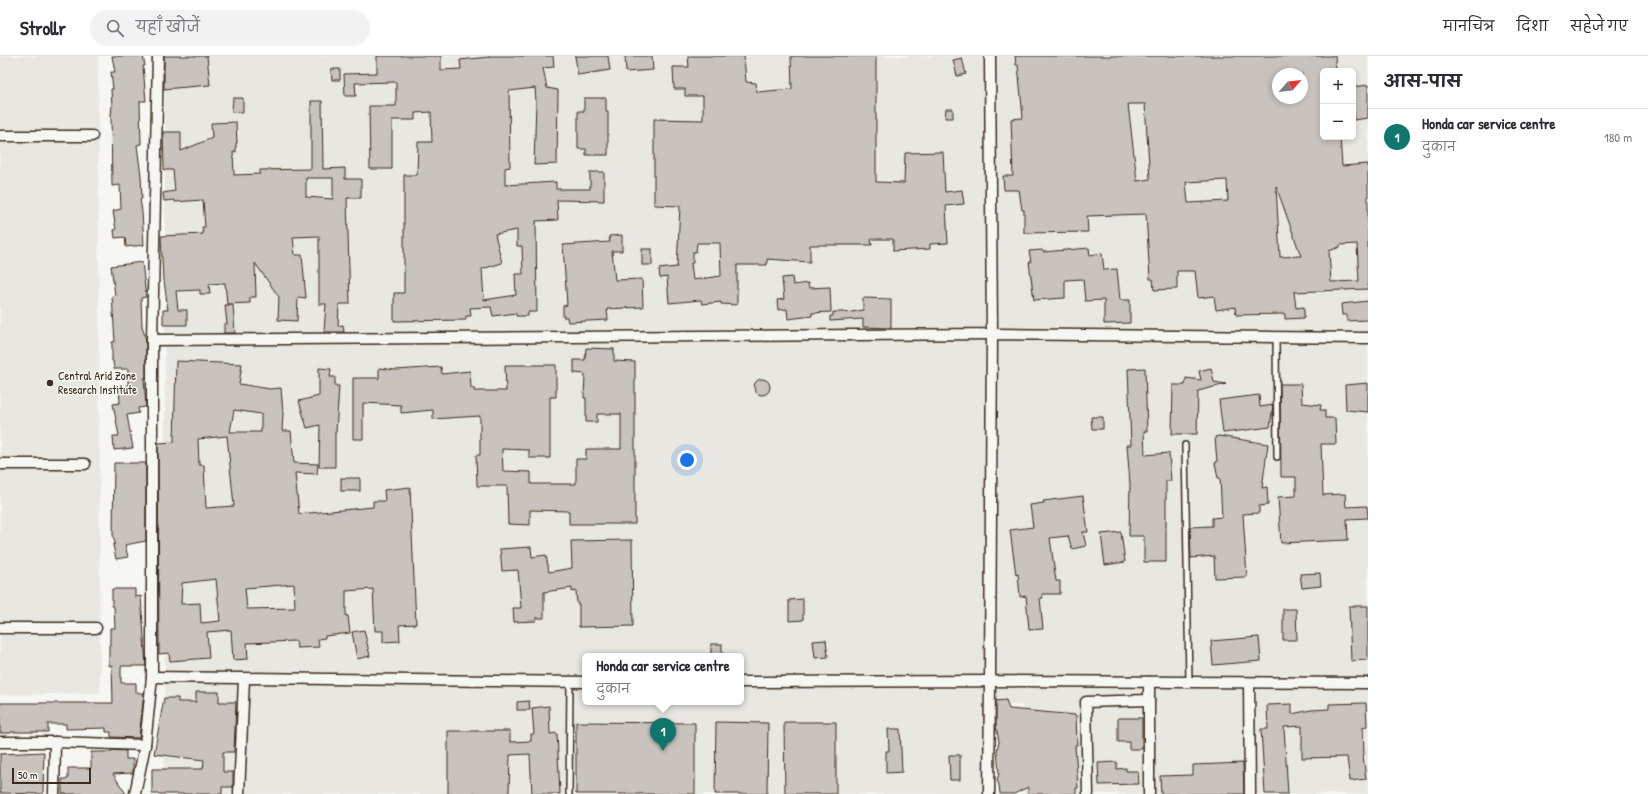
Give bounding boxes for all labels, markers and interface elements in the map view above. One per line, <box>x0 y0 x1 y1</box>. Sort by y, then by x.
search box <box>90 10 370 46</box>
text: Strollr <box>20 15 66 41</box>
text: यहाँ खोजें <box>136 16 200 37</box>
text: मानचित्र <box>1443 16 1494 35</box>
text: दिशा <box>1516 16 1548 35</box>
text: सहेजे गए <box>1570 16 1628 35</box>
icon: search <box>104 17 126 39</box>
north arrow <box>1272 68 1308 104</box>
map controls <box>1320 68 1356 140</box>
button: + <box>1320 68 1356 104</box>
text: आस-पास <box>1384 69 1462 92</box>
button: − <box>1320 104 1356 140</box>
text: Honda car service centre <box>1422 113 1556 134</box>
text: 1 <box>1395 128 1399 146</box>
text: 180 m <box>1604 128 1632 146</box>
text: दुकान <box>1422 137 1456 155</box>
place label: Central Arid Zone Research Institute <box>58 367 137 398</box>
marker: Central Arid Zone Research Institute <box>45 378 55 388</box>
your location <box>677 450 697 470</box>
popup <box>582 653 744 705</box>
text: Honda car service centre <box>596 655 730 676</box>
text: दुकान <box>596 679 630 697</box>
pin: 1 <box>650 718 676 751</box>
scale bar <box>12 766 91 785</box>
text: 50 m <box>18 768 38 782</box>

